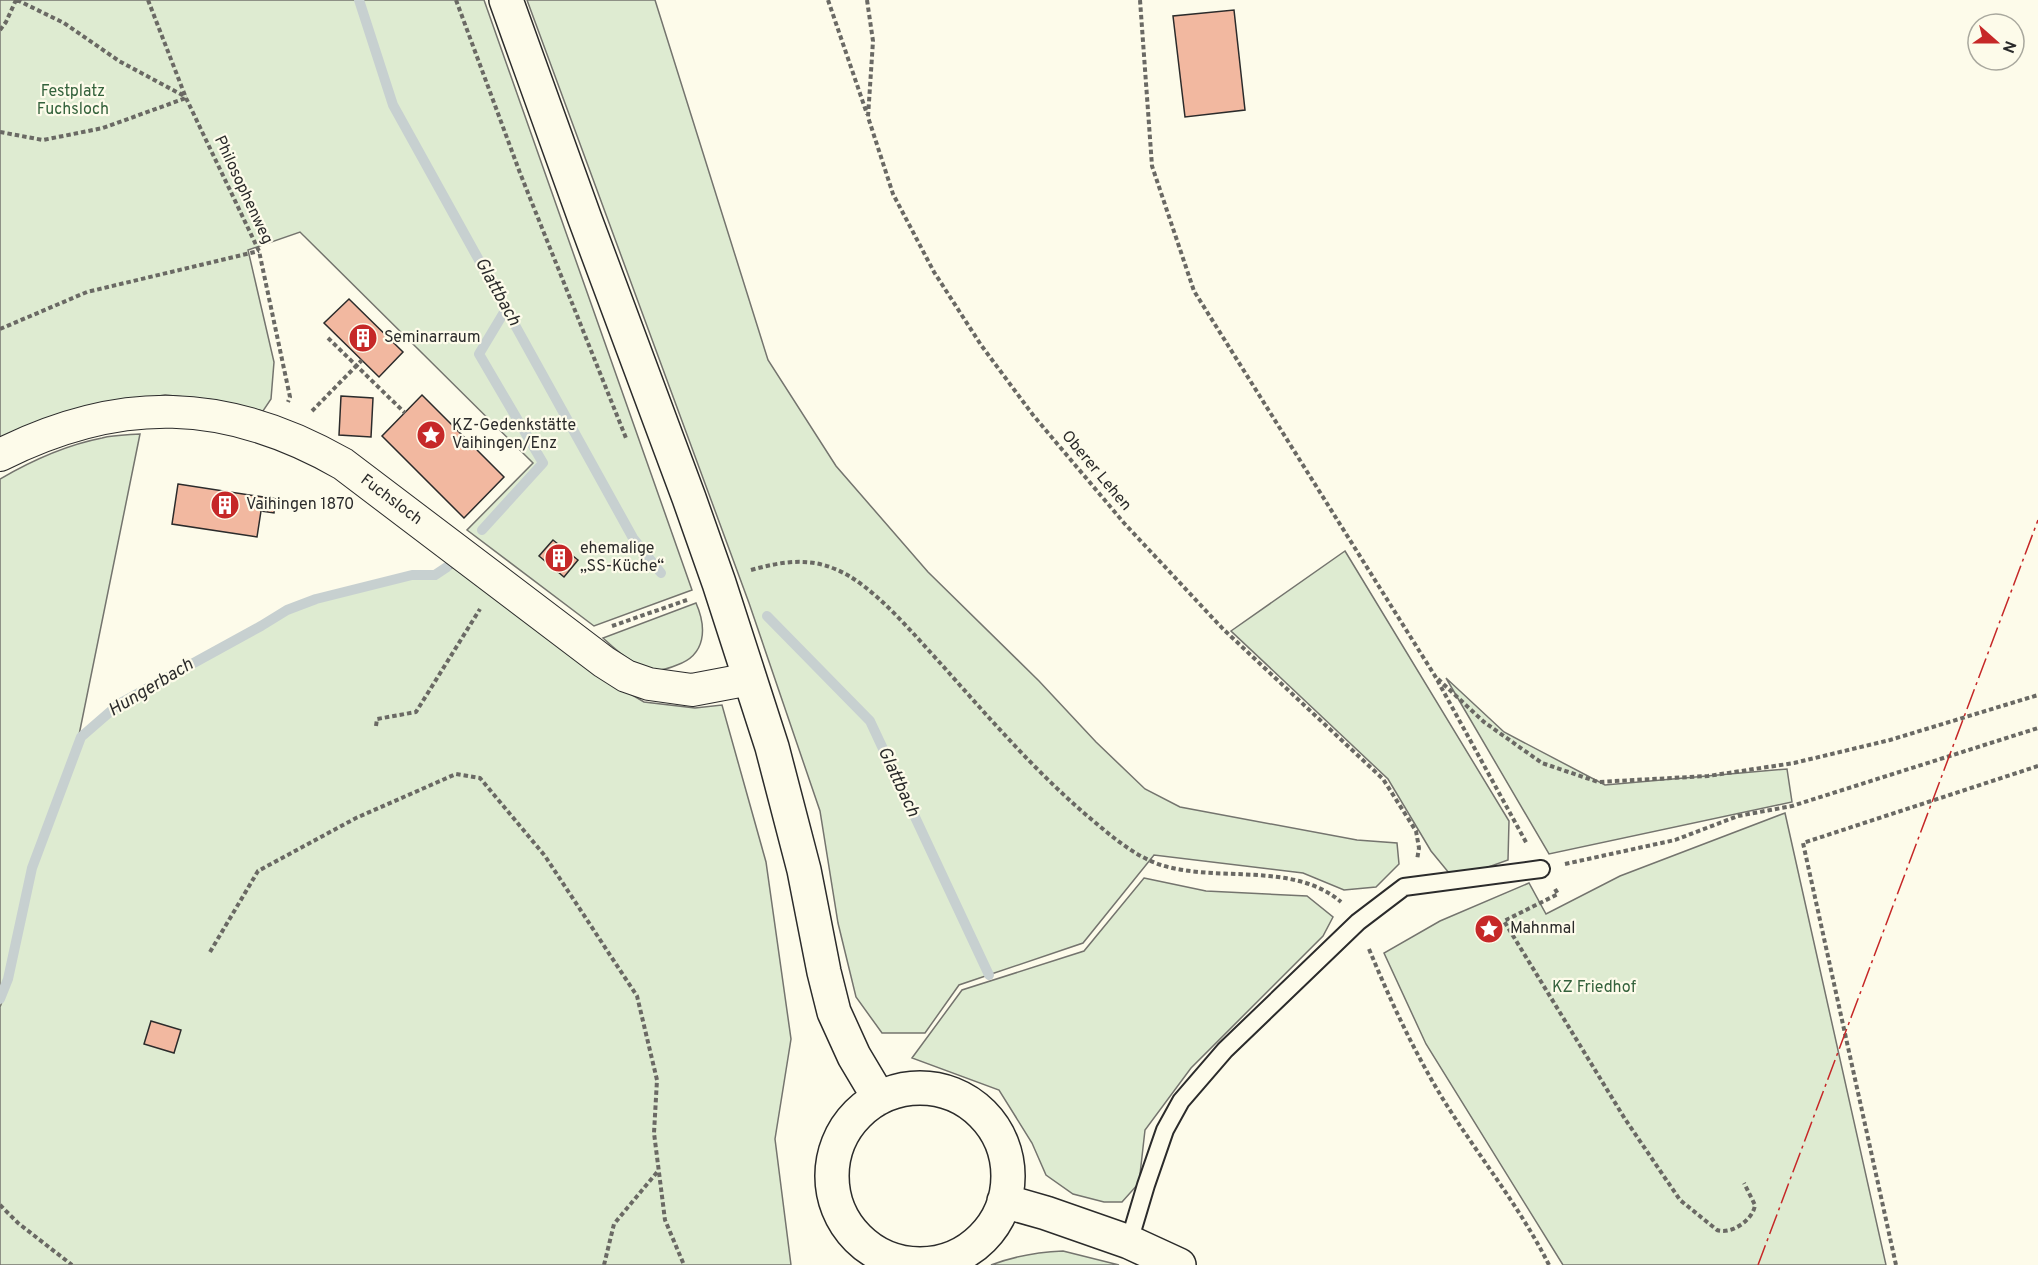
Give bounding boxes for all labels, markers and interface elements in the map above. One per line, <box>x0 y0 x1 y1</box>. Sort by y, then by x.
north arrow <box>1966 12 2026 72</box>
text: N <box>1997 38 2020 56</box>
park label: Festplatz Fuchsloch <box>37 82 109 120</box>
street label: Philosophenweg <box>209 133 277 247</box>
water label: Glattbach <box>469 254 525 331</box>
building icon: Seminarraum <box>347 322 379 354</box>
place label: Seminarraum <box>384 328 481 348</box>
place label: KZ-Gedenkstätte Vaihingen/Enz <box>452 416 576 454</box>
place icon: KZ-Gedenkstätte Vaihingen/Enz <box>415 419 447 451</box>
street label: Oberer Lehen <box>1057 427 1135 515</box>
street label: Fuchsloch <box>356 470 426 530</box>
building icon: Vaihingen 1870 <box>209 489 241 521</box>
place label: Vaihingen 1870 <box>246 495 354 515</box>
place label: ehemalige „SS-Küche“ <box>580 539 664 577</box>
building icon: ehemalige „SS-Küche“ <box>543 542 575 574</box>
water label: Hungerbach <box>104 653 198 722</box>
water label: Glattbach <box>872 743 924 821</box>
place icon: Mahnmal <box>1473 913 1505 945</box>
place label: Mahnmal <box>1510 919 1575 939</box>
park label: KZ Friedhof <box>1552 978 1637 998</box>

